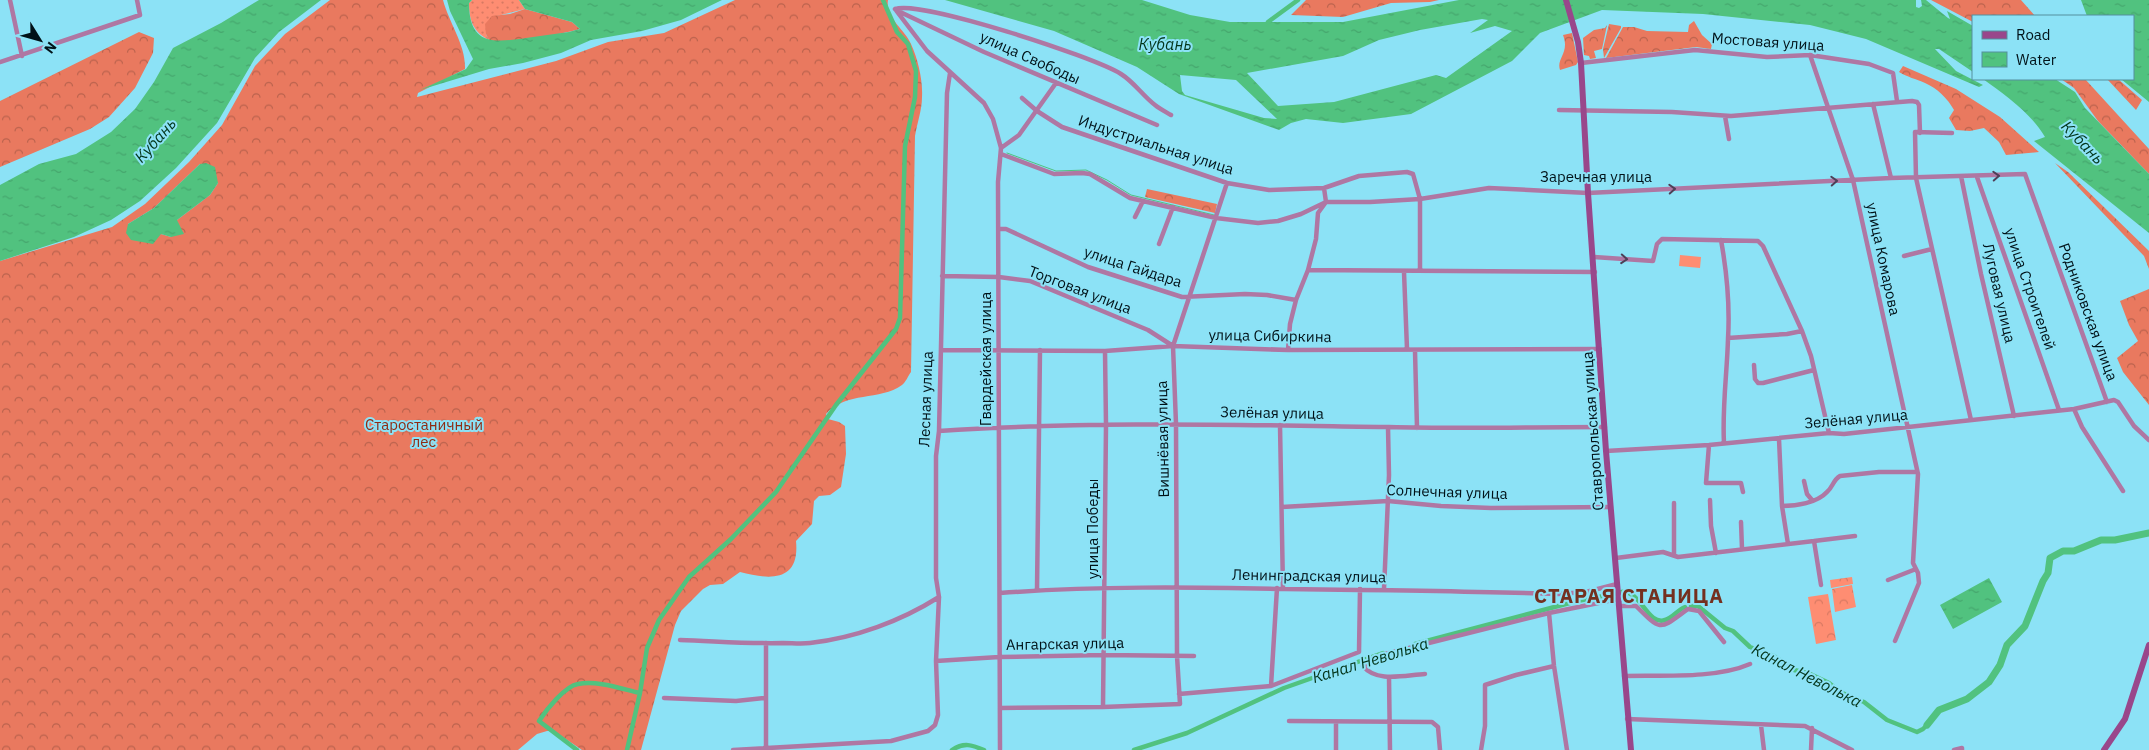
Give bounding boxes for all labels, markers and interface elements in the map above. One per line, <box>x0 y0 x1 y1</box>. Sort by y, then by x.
north arrow <box>15 15 65 65</box>
legend <box>1972 15 2134 80</box>
text: Road <box>2016 25 2051 44</box>
street label: улица Свободы <box>977 27 1083 88</box>
street label: Мостовая улица <box>1711 28 1825 55</box>
water label: Кубань <box>1139 34 1191 54</box>
text: N <box>40 38 61 57</box>
text: Water <box>2016 50 2057 69</box>
street label: Индустриальная улица <box>1076 110 1236 179</box>
water label: Кубань <box>130 114 180 166</box>
water label: Кубань <box>2057 116 2109 168</box>
street label: Заречная улица <box>1540 167 1652 186</box>
one-way arrow <box>1993 170 2001 181</box>
one-way arrow <box>1830 176 1838 186</box>
one-way arrow <box>1668 183 1676 194</box>
street label: улица Комарова <box>1862 201 1905 317</box>
street label: улица Строителей <box>2001 225 2060 352</box>
street label: Родниковская улица <box>2055 240 2122 383</box>
street label: Луговая улица <box>1979 241 2020 345</box>
street label: улица Гайдара <box>1082 242 1184 291</box>
one-way arrow <box>1620 253 1628 264</box>
street label: Торговая улица <box>1026 261 1134 318</box>
street label: Гвардейская улица <box>976 292 995 426</box>
street label: улица Сибиркина <box>1208 325 1332 346</box>
street label: Лесная улица <box>914 351 937 447</box>
street label: Ставропольская улица <box>1577 351 1608 511</box>
street label: Вишнёвая улица <box>1152 380 1173 498</box>
street label: Зелёная улица <box>1220 402 1324 423</box>
street label: Зелёная улица <box>1803 405 1908 432</box>
park label: Старостаничный лес <box>365 415 483 451</box>
street label: улица Победы <box>1083 479 1102 579</box>
street label: Солнечная улица <box>1386 480 1508 503</box>
street label: Ленинградская улица <box>1232 565 1386 586</box>
district label: СТАРАЯ СТАНИЦА <box>1534 582 1724 609</box>
street label: Ангарская улица <box>1006 633 1124 654</box>
water label: Канал Неволька <box>1309 633 1431 687</box>
water label: Канал Неволька <box>1749 639 1865 711</box>

